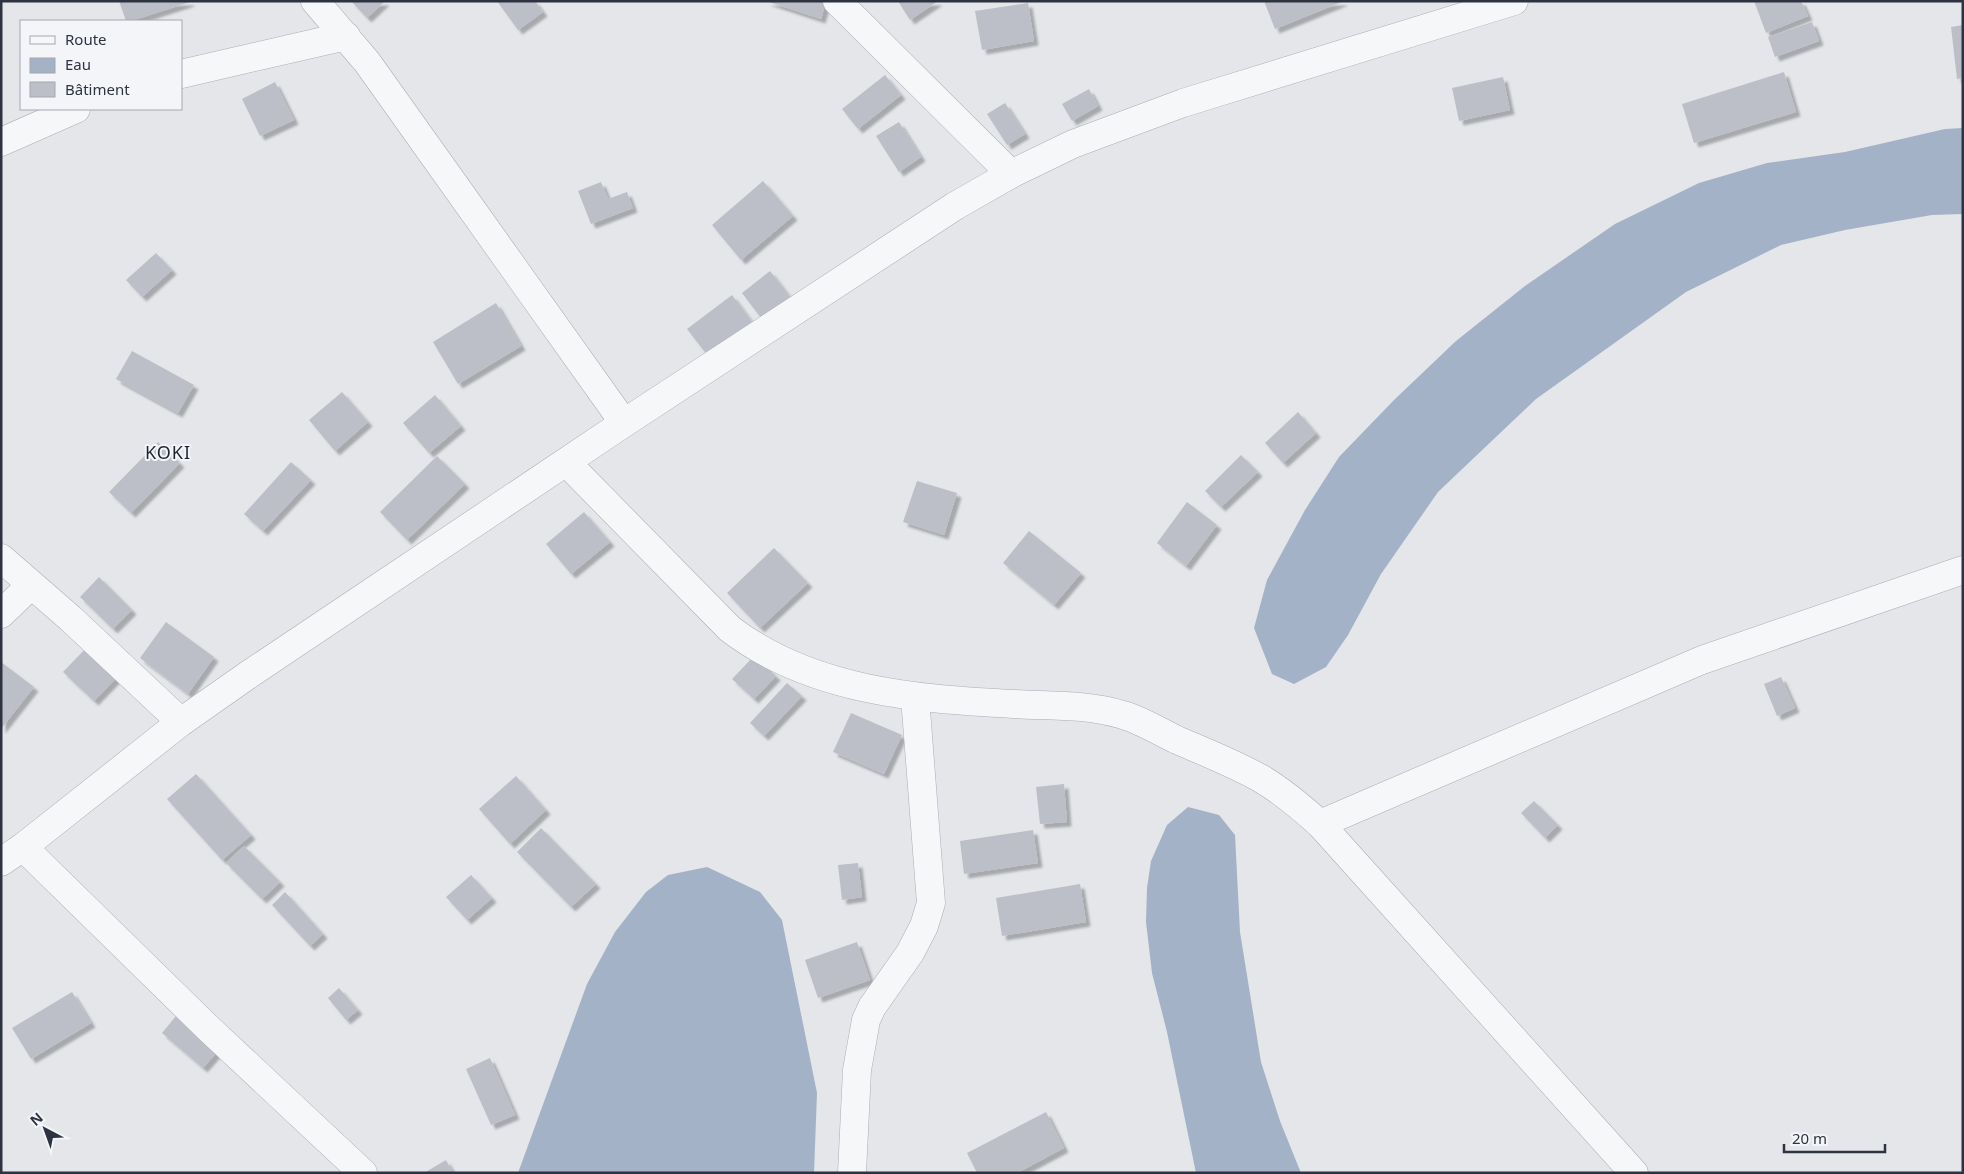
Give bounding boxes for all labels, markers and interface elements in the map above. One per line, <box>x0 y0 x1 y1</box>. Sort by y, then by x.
legend <box>20 20 182 110</box>
text: Route <box>65 29 107 49</box>
text: Eau <box>65 54 91 74</box>
text: Bâtiment <box>65 79 130 99</box>
district label: KOKI <box>145 440 191 464</box>
north arrow <box>20 1104 70 1154</box>
text: N <box>26 1108 47 1130</box>
scale bar <box>1784 1122 1885 1154</box>
text: 20 m <box>1792 1128 1827 1148</box>

